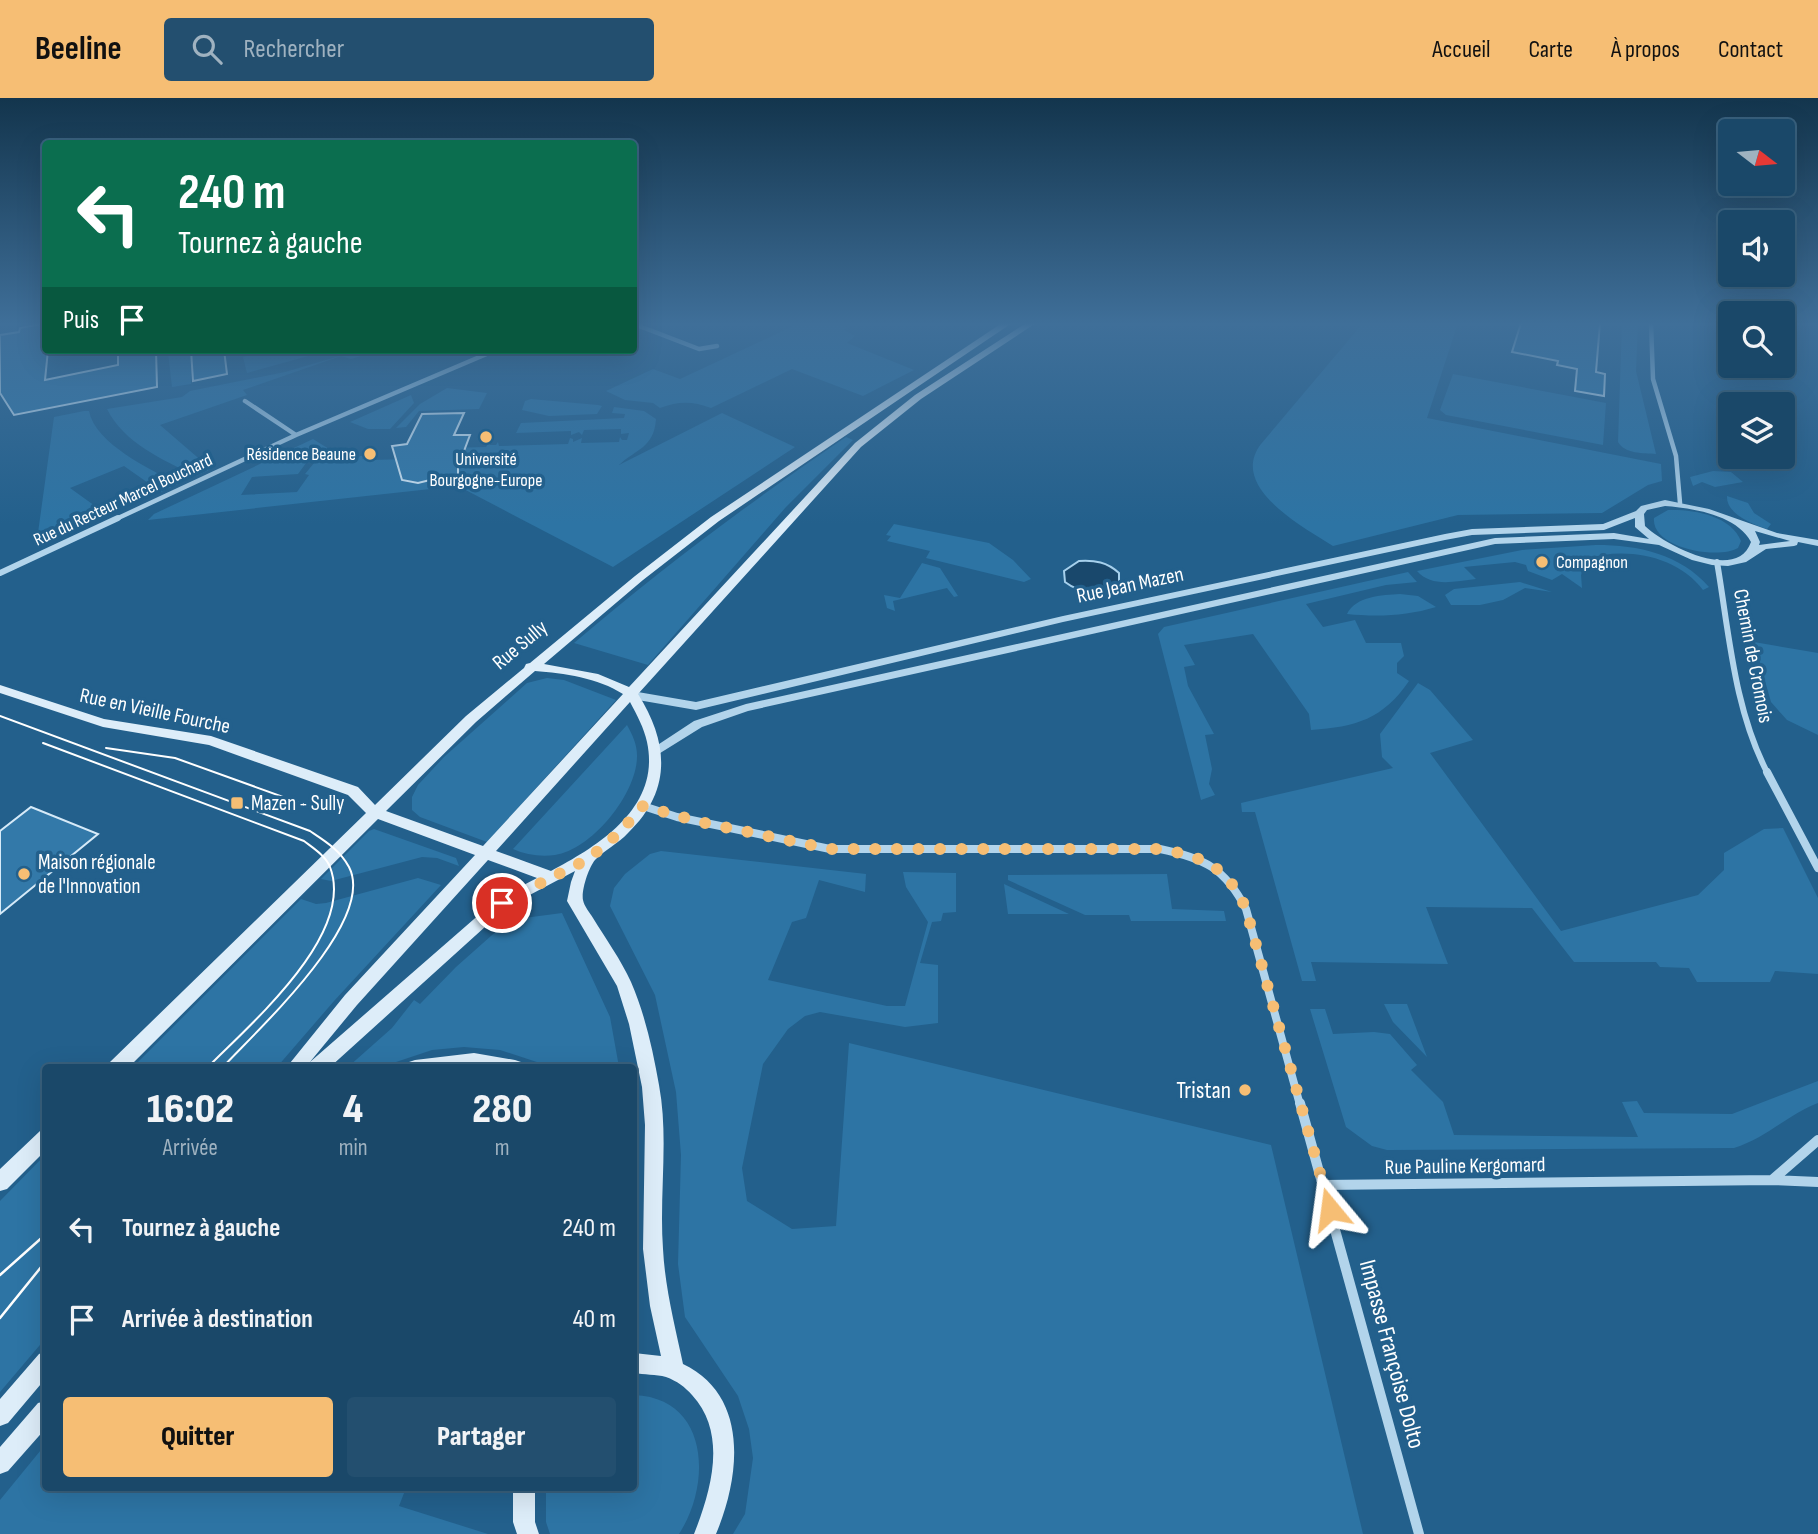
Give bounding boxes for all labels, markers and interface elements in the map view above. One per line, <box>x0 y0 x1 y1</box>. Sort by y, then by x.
search box <box>164 18 654 81</box>
text: Beeline <box>35 29 122 69</box>
icon: search <box>188 30 226 68</box>
text: Rechercher <box>244 34 344 65</box>
text: Accueil <box>1432 35 1491 64</box>
text: Carte <box>1529 35 1573 64</box>
text: À propos <box>1611 35 1680 64</box>
text: Contact <box>1718 35 1783 64</box>
north arrow <box>1718 119 1796 196</box>
map controls <box>1718 119 1795 469</box>
text: 240 m <box>178 164 286 223</box>
icon: left <box>63 168 154 259</box>
button: sound <box>1718 210 1795 287</box>
text: Tournez à gauche <box>178 224 363 263</box>
icon: arrive <box>113 301 151 339</box>
button: search <box>1718 301 1795 378</box>
text: Puis <box>63 305 99 336</box>
button: layers <box>1718 392 1795 469</box>
marker: Université Bourgogne-Europe <box>478 429 494 445</box>
place label: Résidence Beaune <box>247 444 356 465</box>
marker: Résidence Beaune <box>362 446 378 462</box>
street label: Rue du Recteur Marcel Bouchard <box>30 449 216 551</box>
place label: Université Bourgogne-Europe <box>430 449 542 491</box>
place label: Compagnon <box>1556 552 1628 573</box>
marker: Compagnon <box>1534 554 1550 570</box>
street label: Rue Jean Mazen <box>1074 561 1186 609</box>
street label: Chemin de Cromois <box>1728 587 1778 725</box>
street label: Rue Sully <box>487 615 553 675</box>
street label: Rue en Vieille Fourche <box>78 683 232 739</box>
place label: Mazen - Sully <box>251 791 344 816</box>
marker: Mazen - Sully <box>229 795 245 811</box>
place label: Maison régionale de l'Innovation <box>38 850 156 899</box>
marker: Maison régionale de l'Innovation <box>16 866 32 882</box>
pin <box>472 873 532 933</box>
icon: arrive <box>483 884 521 922</box>
place label: Tristan <box>1176 1076 1231 1105</box>
marker: Tristan <box>1237 1082 1253 1098</box>
text: 16:02 <box>147 1084 234 1135</box>
text: 4 <box>343 1084 363 1135</box>
text: 280 <box>472 1084 532 1135</box>
text: Arrivée <box>163 1134 218 1162</box>
text: min <box>339 1134 368 1162</box>
text: m <box>495 1134 510 1162</box>
street label: Rue Pauline Kergomard <box>1384 1152 1546 1180</box>
position arrow <box>1293 1172 1367 1246</box>
icon: left <box>63 1210 101 1248</box>
text: Tournez à gauche <box>122 1213 280 1244</box>
text: 240 m <box>562 1213 616 1244</box>
street label: Impasse Françoise Dolto <box>1353 1256 1431 1452</box>
icon: arrive <box>63 1301 101 1339</box>
text: Arrivée à destination <box>122 1304 313 1335</box>
text: 40 m <box>573 1304 616 1335</box>
button: Quitter <box>63 1397 333 1477</box>
button: Partager <box>347 1397 616 1477</box>

